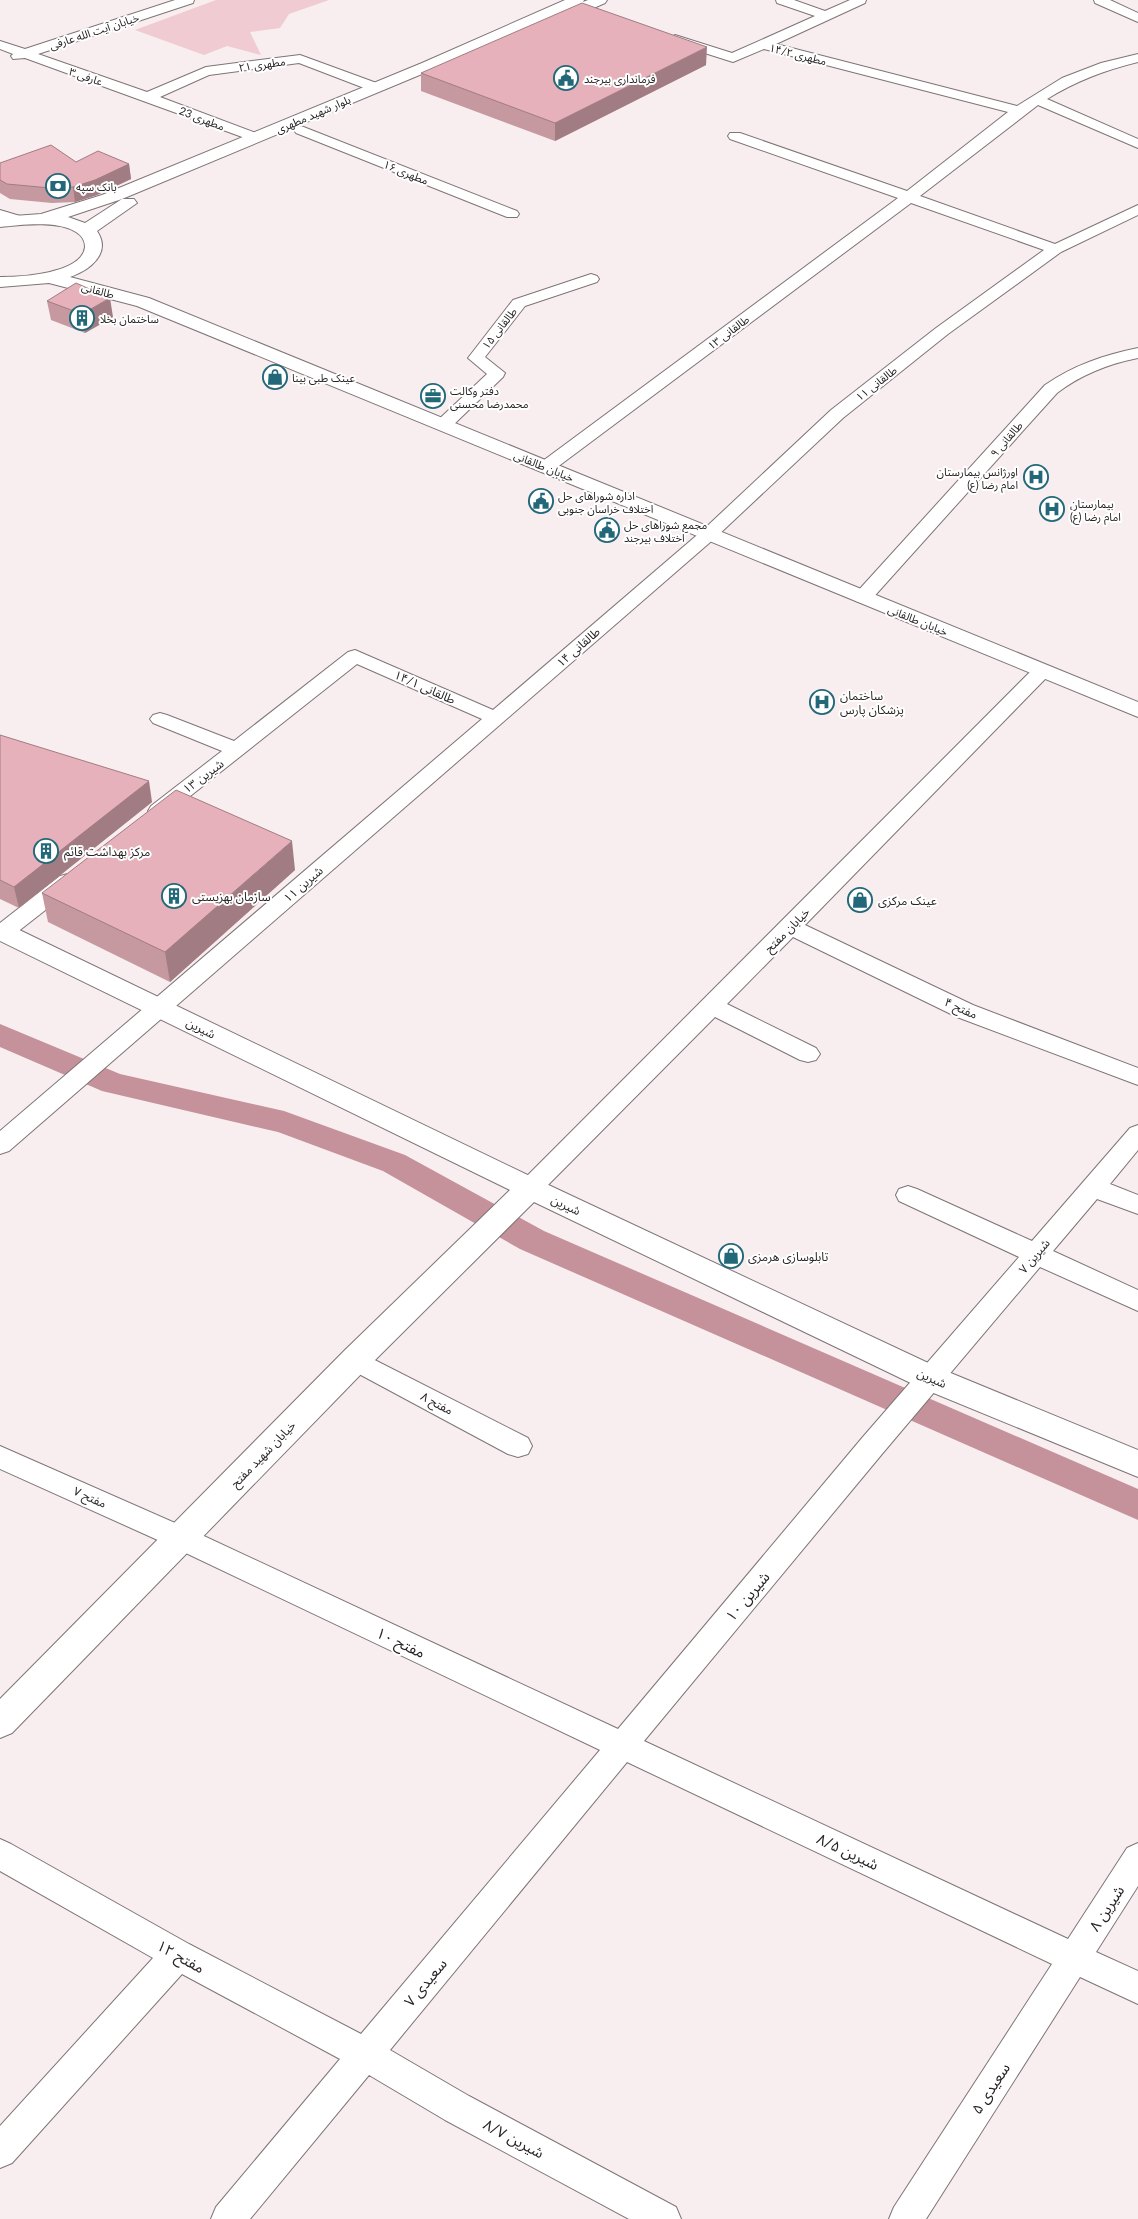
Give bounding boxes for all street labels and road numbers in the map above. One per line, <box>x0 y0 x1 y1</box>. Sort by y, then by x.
street label: خیابان آیت الله عارفی <box>48 10 141 53</box>
street label: مطهری ۱۴/۲ <box>768 41 828 68</box>
street label: مطهری ۲۱ <box>238 54 287 75</box>
street label: عارفی ۳ <box>67 64 105 89</box>
street label: بلوار شهید مطهری <box>274 92 353 137</box>
street label: مطهری 23 <box>177 103 227 134</box>
street label: مطهری ۱۶ <box>381 157 431 188</box>
street label: طالقانی <box>80 279 116 302</box>
street label: طالقانی ۱۵ <box>479 305 520 352</box>
street label: طالقانی ۱۳ <box>705 312 752 353</box>
street label: طالقانی ۱۱ <box>853 363 900 404</box>
street label: طالقانی ۹ <box>987 419 1026 460</box>
street label: خیابان طالقانی <box>512 448 576 485</box>
street label: خیابان طالقانی <box>886 602 950 639</box>
street label: طالقانی ۱۴ <box>553 624 603 670</box>
street label: طالقانی ۱۴/۱ <box>392 667 458 707</box>
street label: شیرین ۱۳ <box>180 756 226 796</box>
street label: شیرین ۱۱ <box>280 863 326 905</box>
street label: خیابان مفتح <box>761 904 814 957</box>
street label: مفتح ۴ <box>941 994 980 1024</box>
street label: شیرین <box>184 1015 218 1042</box>
street label: شیرین <box>549 1192 583 1218</box>
street label: شیرین ۷ <box>1015 1236 1053 1276</box>
street label: شیرین <box>915 1365 949 1391</box>
street label: مفتح ۸ <box>417 1388 456 1419</box>
street label: خیابان شهید مفتح <box>227 1418 300 1492</box>
street label: مفتح ۷ <box>70 1483 109 1513</box>
street label: شیرین ۱۰ <box>721 1567 774 1625</box>
street label: مفتح ۱۰ <box>372 1623 428 1665</box>
street label: شیرین ۸/۵ <box>814 1829 882 1874</box>
street label: شیرین ۸ <box>1085 1882 1128 1935</box>
street label: مفتح ۱۲ <box>152 1936 208 1980</box>
street label: سعیدی ۷ <box>400 1954 451 2010</box>
street label: سعیدی ۵ <box>967 2059 1014 2117</box>
street label: شیرین ۸/۷ <box>480 2115 548 2162</box>

